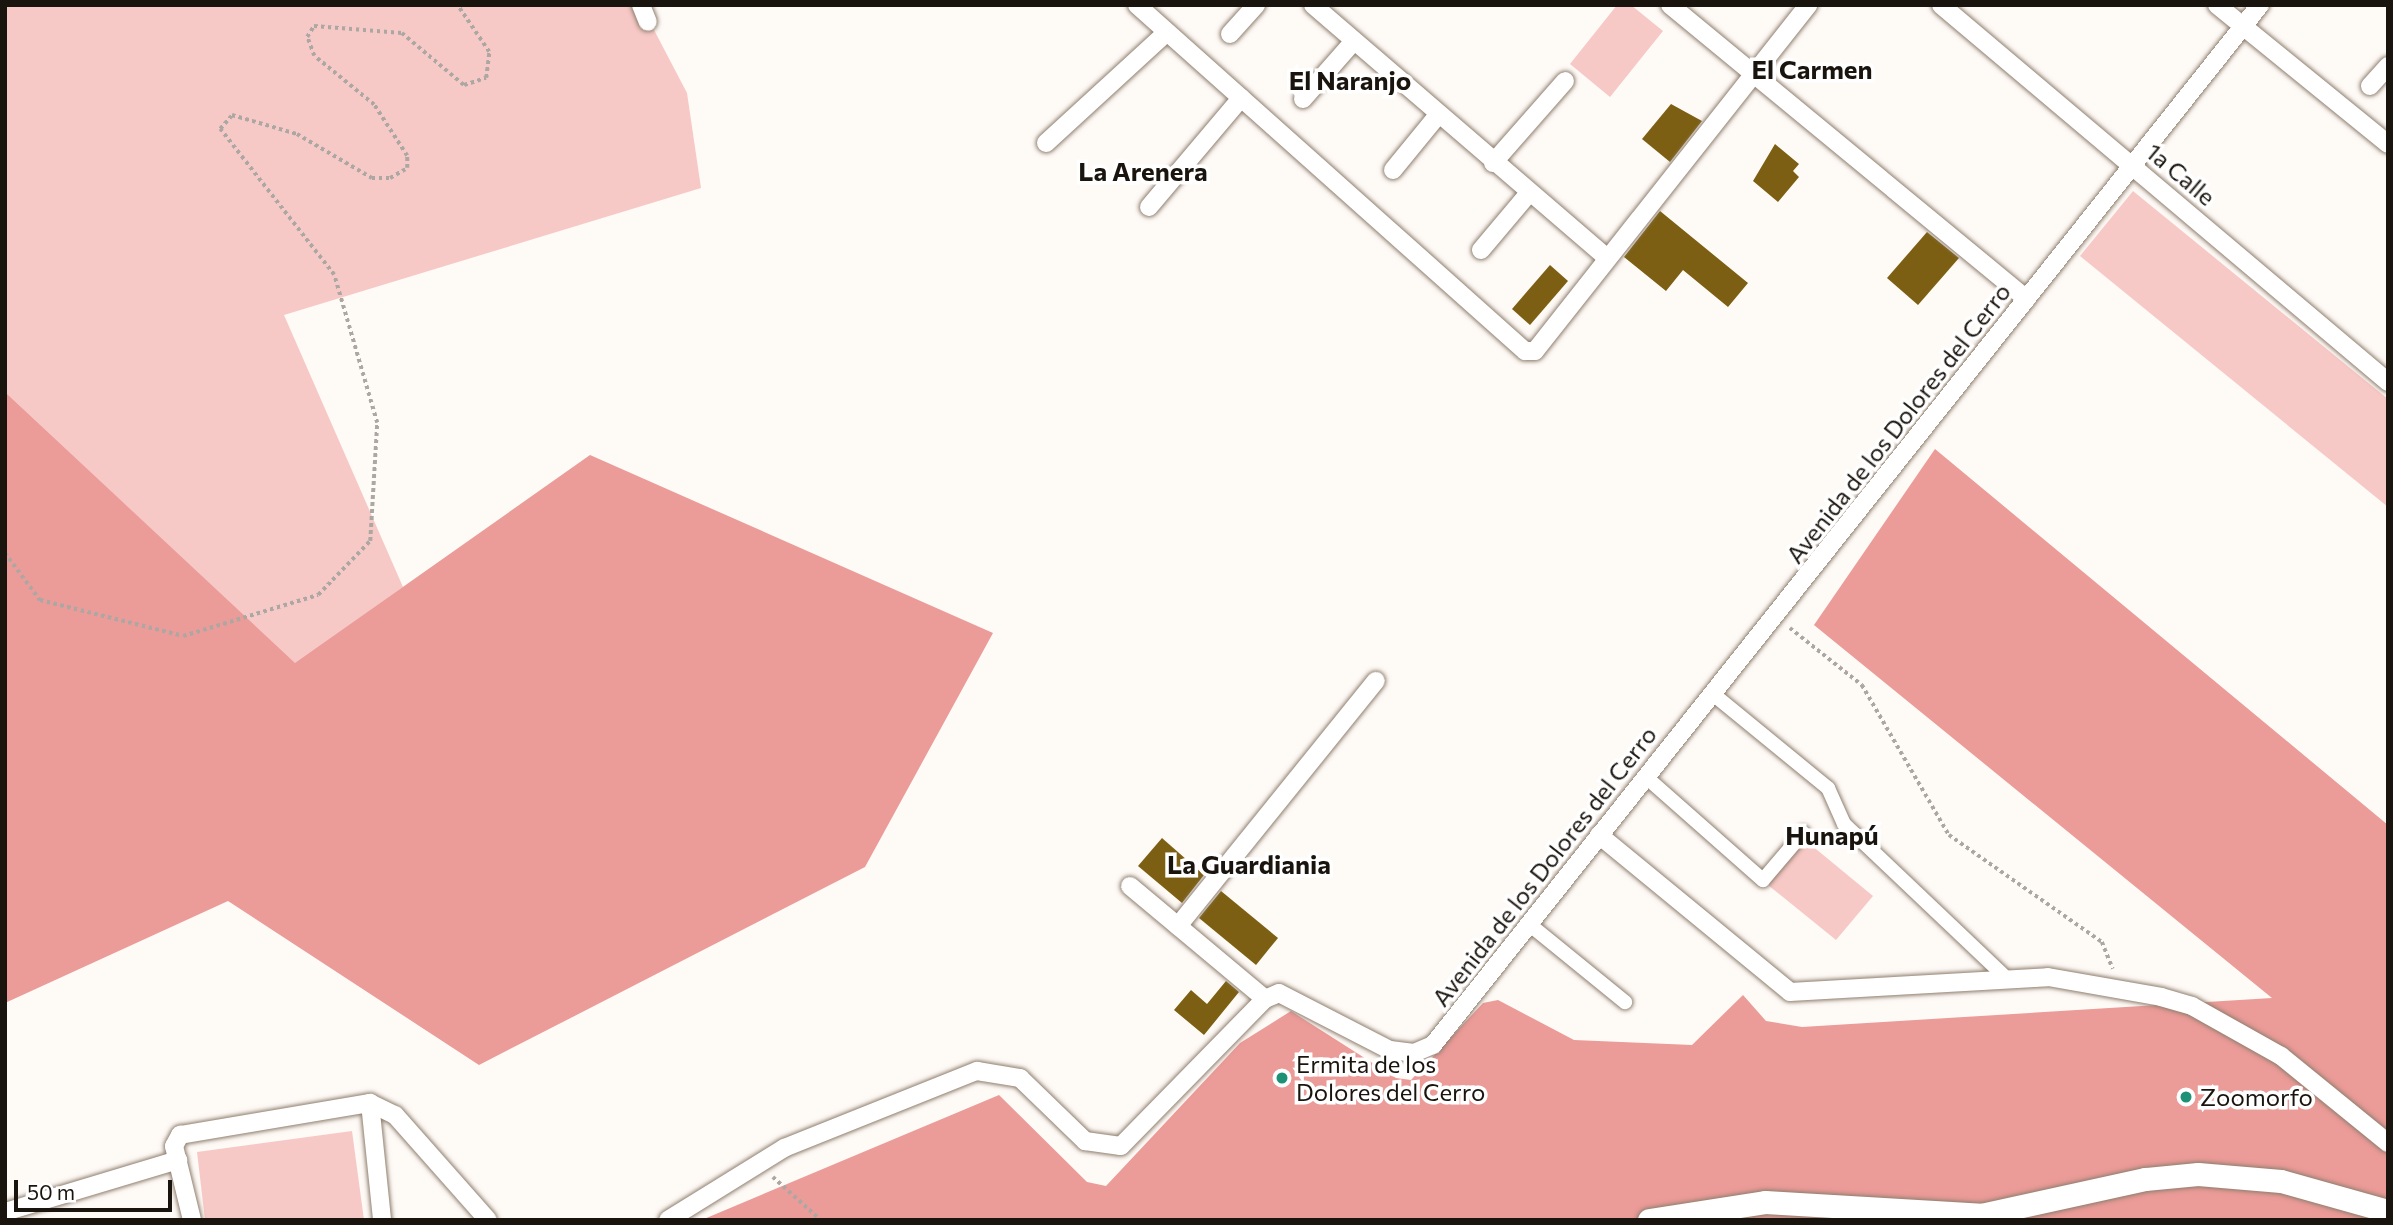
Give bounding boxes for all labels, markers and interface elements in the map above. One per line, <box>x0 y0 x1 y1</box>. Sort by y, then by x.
district label: El Carmen <box>1751 53 1873 85</box>
district label: El Naranjo <box>1289 64 1411 96</box>
street label: 1a Calle <box>2141 137 2221 211</box>
district label: La Arenera <box>1078 155 1208 187</box>
street label: Avenida de los Dolores del Cerro <box>1780 277 2016 569</box>
street label: Avenida de los Dolores del Cerro <box>1426 720 1662 1012</box>
district label: Hunapú <box>1785 819 1879 851</box>
district label: La Guardiania <box>1167 848 1331 880</box>
place label: Ermita de los Dolores del Cerro <box>1296 1050 1485 1106</box>
marker: Ermita de los Dolores del Cerro <box>1274 1070 1290 1086</box>
place label: Zoomorfo <box>2200 1083 2313 1111</box>
marker: Zoomorfo <box>2178 1089 2194 1105</box>
scale bar <box>18 1166 175 1210</box>
text: 50 m <box>27 1179 75 1204</box>

